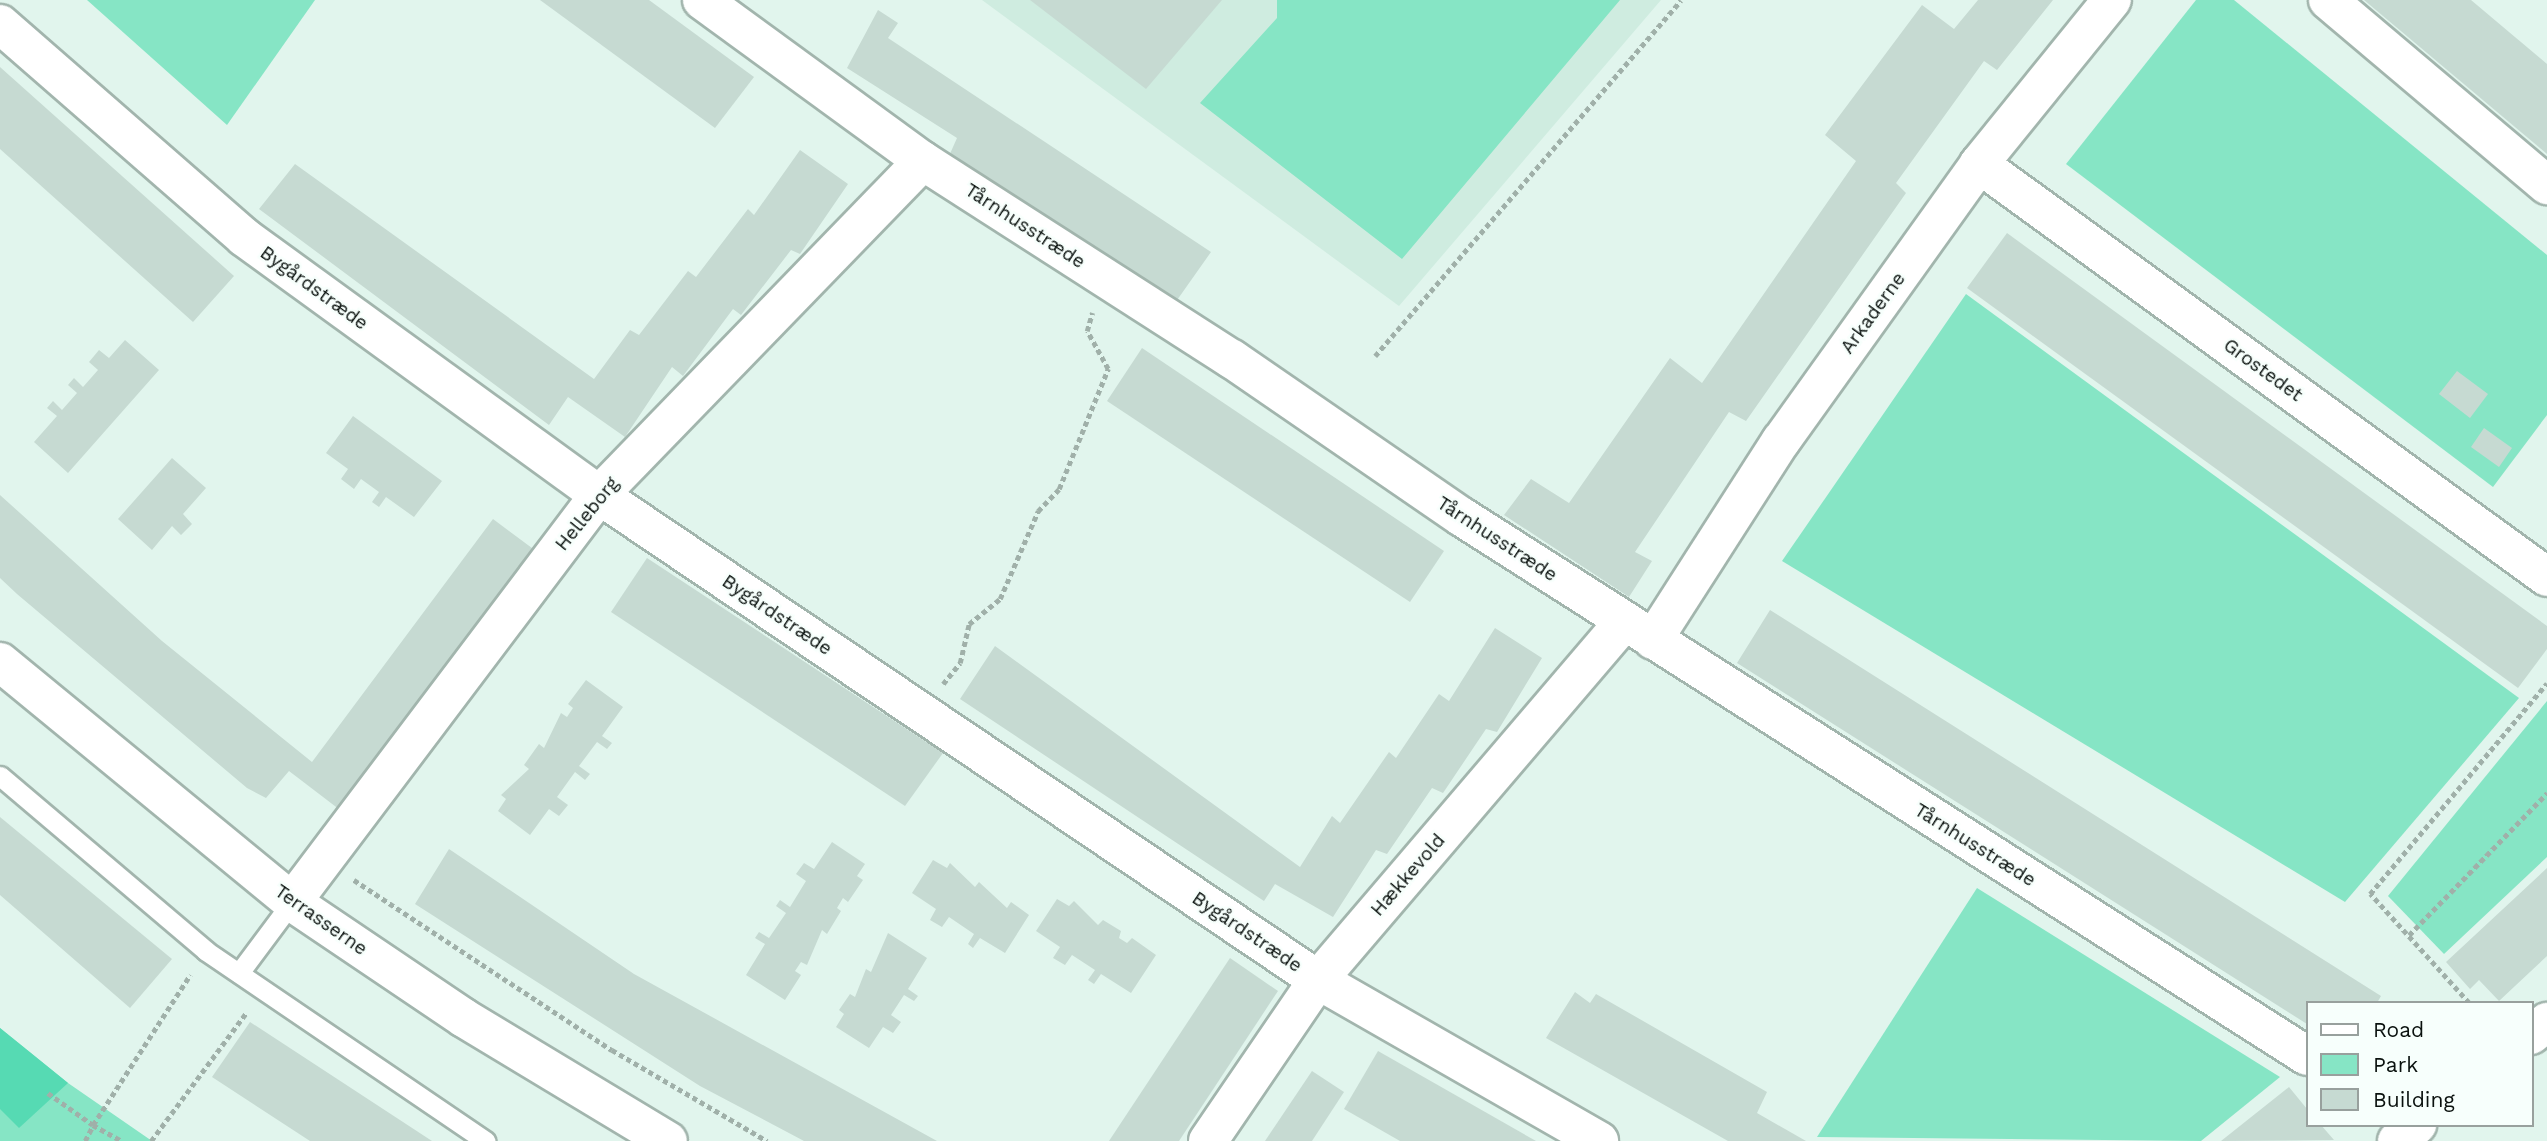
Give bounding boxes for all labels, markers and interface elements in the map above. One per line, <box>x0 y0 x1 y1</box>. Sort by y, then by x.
street label: Tårnhusstræde <box>961 179 1089 273</box>
street label: Bygårdstræde <box>256 241 372 335</box>
street label: Arkaderne <box>1836 268 1910 358</box>
street label: Grostedet <box>2219 334 2307 406</box>
street label: Helleborg <box>550 473 624 555</box>
street label: Tårnhusstræde <box>1433 492 1561 586</box>
street label: Bygårdstræde <box>718 570 836 660</box>
street label: Tårnhusstræde <box>1910 799 2040 891</box>
street label: Hækkevold <box>1366 829 1450 921</box>
street label: Terrasserne <box>270 880 372 960</box>
street label: Bygårdstræde <box>1188 887 1306 977</box>
legend <box>2306 1001 2533 1127</box>
text: Road <box>2373 1017 2424 1042</box>
text: Park <box>2373 1052 2418 1077</box>
text: Building <box>2373 1087 2455 1112</box>

